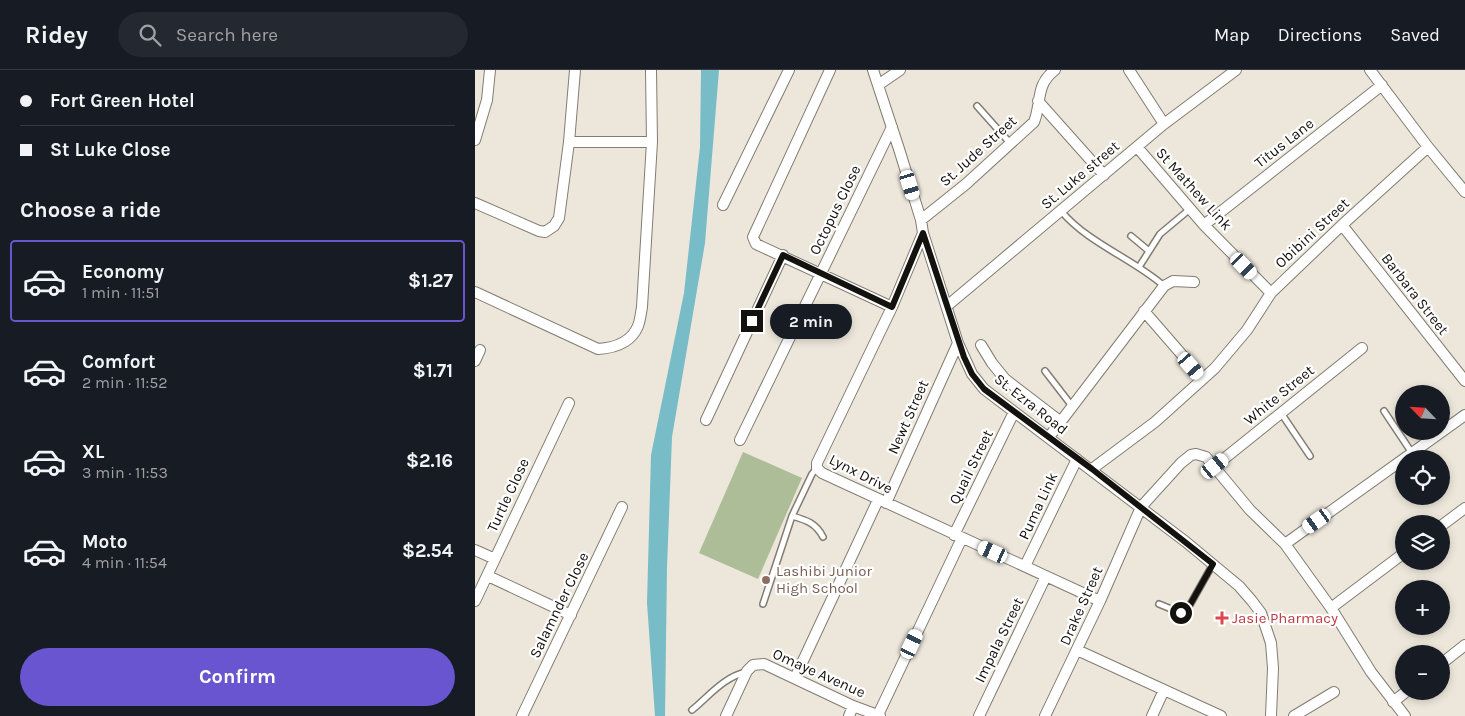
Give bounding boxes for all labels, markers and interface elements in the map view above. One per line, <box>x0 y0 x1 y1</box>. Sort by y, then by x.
search box <box>118 12 468 57</box>
text: Ridey <box>25 21 88 49</box>
icon: search <box>136 21 164 49</box>
text: Search here <box>176 24 278 46</box>
text: Map <box>1214 24 1250 46</box>
text: Directions <box>1278 24 1362 46</box>
text: Saved <box>1390 24 1440 46</box>
text: Fort Green Hotel <box>50 90 195 112</box>
street label: St. Jude Street <box>936 111 1020 190</box>
street label: Titus Lane <box>1251 114 1317 172</box>
street label: St. Luke street <box>1037 137 1123 213</box>
text: St Luke Close <box>50 139 171 161</box>
street label: St Mathew Link <box>1152 144 1236 234</box>
street label: Octopus Close <box>805 162 865 258</box>
car <box>898 168 921 202</box>
street label: Obibini Street <box>1271 194 1353 272</box>
text: Choose a ride <box>20 197 161 223</box>
car <box>1228 250 1259 282</box>
street label: Barbara Street <box>1378 250 1453 339</box>
icon: car <box>22 259 67 304</box>
text: Economy <box>82 261 164 283</box>
text: $1.27 <box>408 270 453 292</box>
text: 1 min · 11:51 <box>82 283 160 302</box>
callout: 2 min <box>769 304 852 338</box>
route end <box>741 310 763 332</box>
text: 2 min <box>789 312 833 331</box>
icon: car <box>22 349 67 394</box>
car <box>1175 350 1206 382</box>
text: Comfort <box>82 351 156 373</box>
text: $1.71 <box>413 360 453 382</box>
street label: White Street <box>1240 361 1318 429</box>
street label: St. Ezra Road <box>991 370 1071 438</box>
text: 2 min · 11:52 <box>82 373 168 392</box>
street label: Newt Street <box>884 377 932 457</box>
north arrow <box>1395 385 1450 440</box>
map controls <box>1395 385 1450 700</box>
street label: Quail Street <box>945 427 997 507</box>
icon: car <box>22 439 67 484</box>
text: XL <box>82 441 104 463</box>
text: $2.16 <box>406 450 453 472</box>
street label: Lynx Drive <box>826 450 896 498</box>
button: locate <box>1395 450 1450 505</box>
car <box>1198 451 1231 481</box>
street label: Turtle Close <box>483 455 533 535</box>
text: 3 min · 11:53 <box>82 463 168 482</box>
street label: Puma Link <box>1015 469 1061 543</box>
car <box>1300 506 1333 536</box>
button: layers <box>1395 515 1450 570</box>
icon: car <box>22 529 67 574</box>
text: Moto <box>82 531 128 553</box>
car <box>976 539 1009 565</box>
text: $2.54 <box>402 540 453 562</box>
street label: Salamnder Close <box>526 549 592 661</box>
text: 4 min · 11:54 <box>82 553 167 572</box>
place label: Lashibi Junior High School <box>776 562 872 597</box>
street label: Drake Street <box>1056 563 1107 648</box>
marker: Lashibi Junior High School <box>760 574 772 586</box>
button: + <box>1395 580 1450 635</box>
street label: Impala Street <box>971 594 1028 685</box>
route start <box>1170 602 1192 624</box>
place label: Jasie Pharmacy <box>1232 609 1338 627</box>
marker: Jasie Pharmacy <box>1216 612 1228 624</box>
car <box>898 627 925 661</box>
street label: Omaye Avenue <box>770 645 868 701</box>
button: − <box>1395 645 1450 700</box>
button: Confirm <box>20 648 455 706</box>

